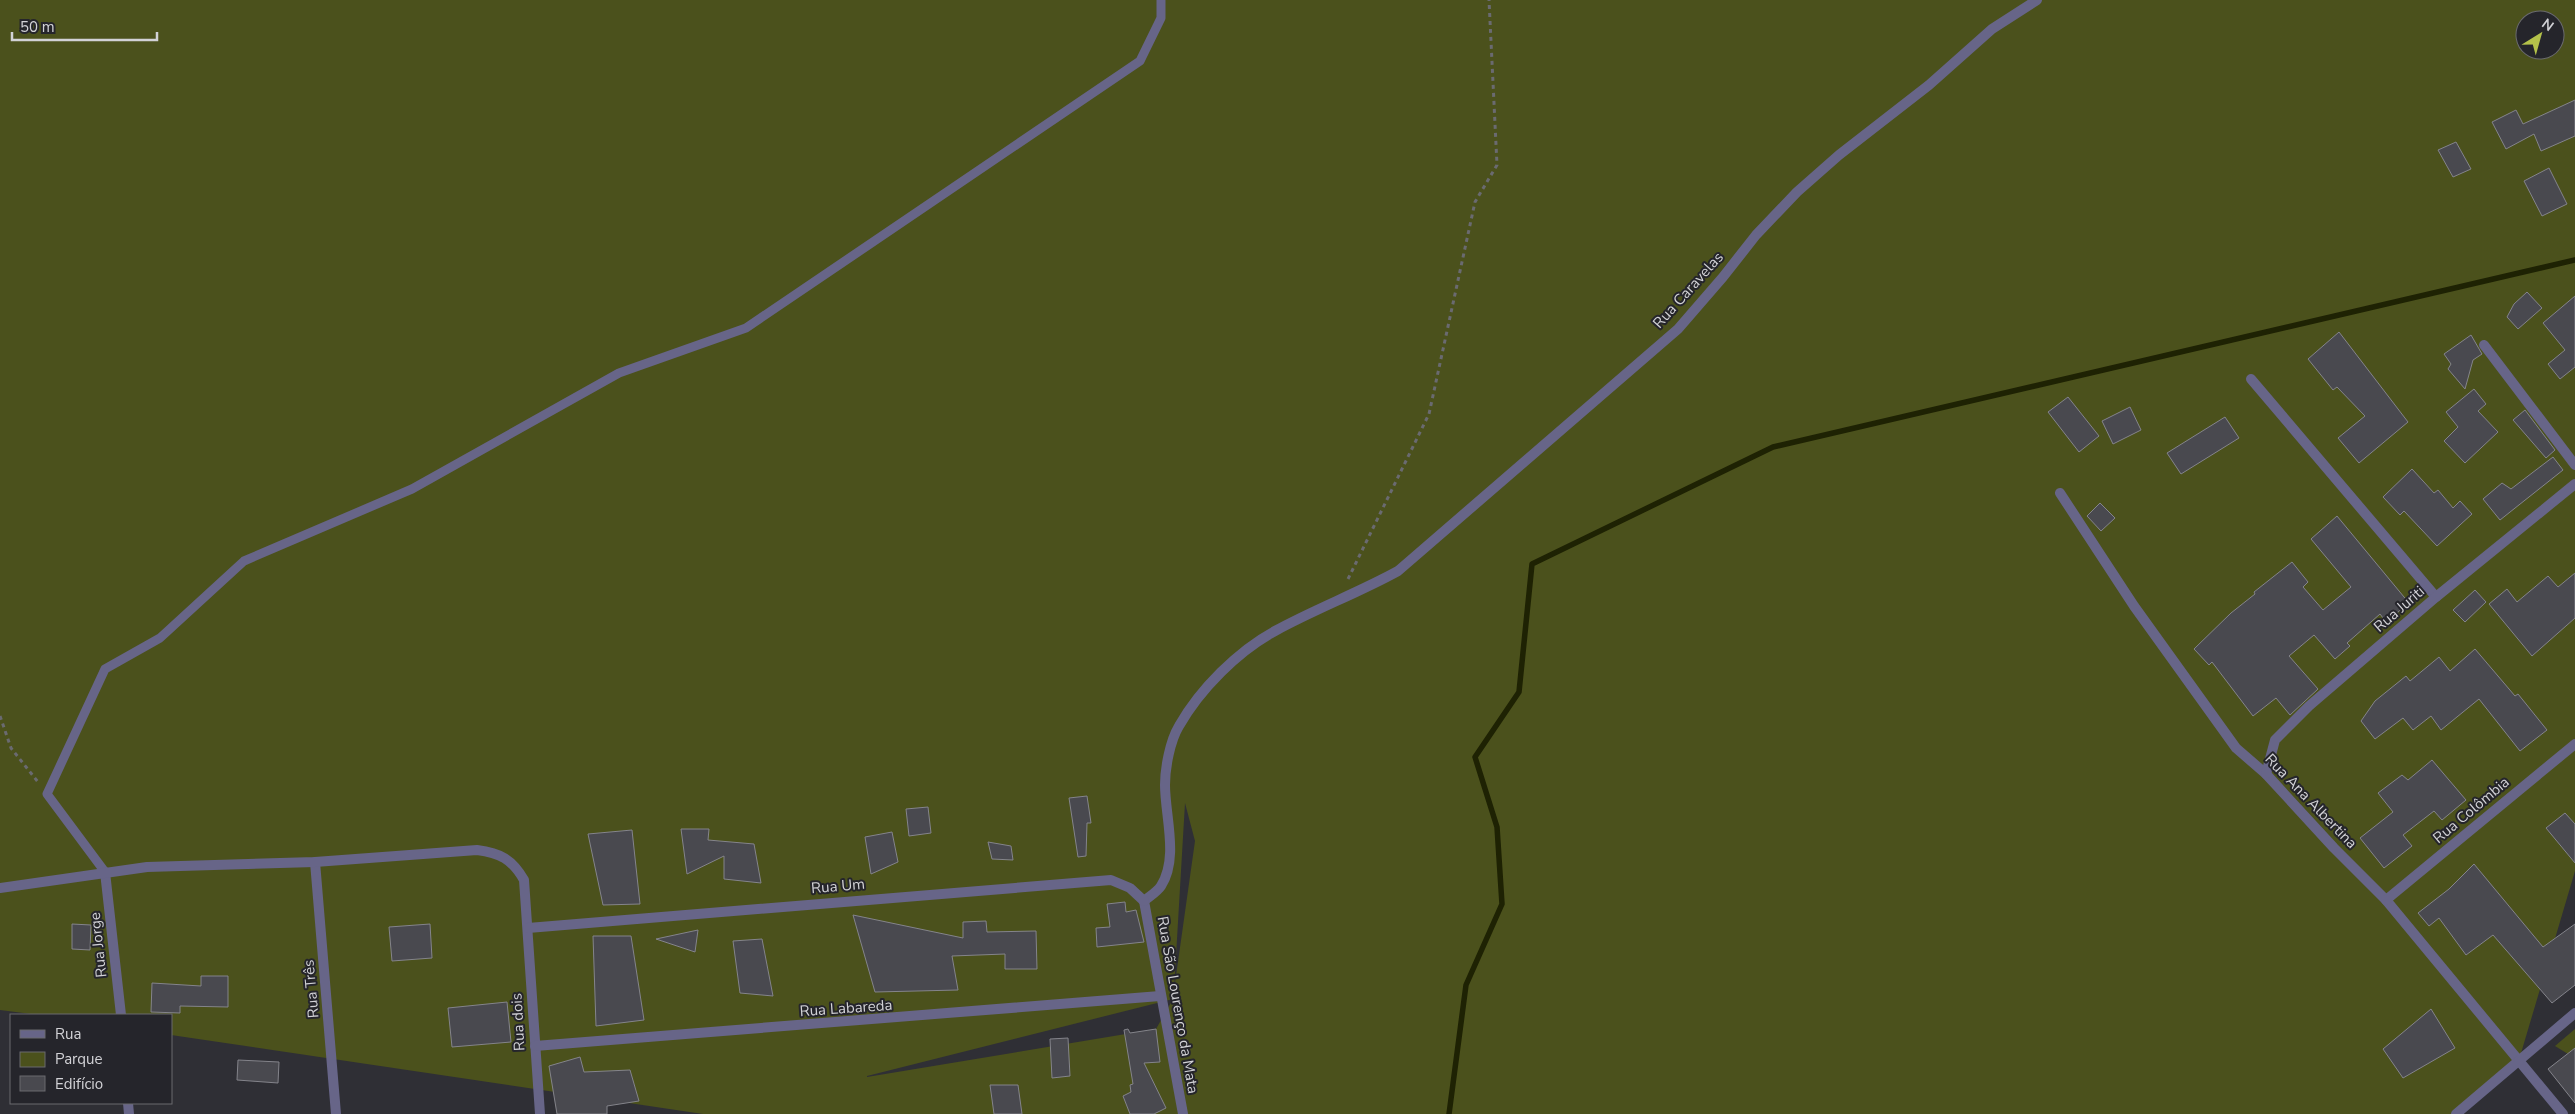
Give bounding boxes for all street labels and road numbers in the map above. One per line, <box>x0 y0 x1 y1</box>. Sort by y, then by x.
street label: Rua Caravelas <box>1648 247 1728 333</box>
street label: Rua Juriti <box>2369 581 2429 637</box>
street label: Rua Ana Albertina <box>2261 749 2361 853</box>
street label: Rua Colômbia <box>2429 772 2513 848</box>
street label: Rua Um <box>810 874 866 898</box>
street label: Rua Jorge <box>85 911 111 979</box>
street label: Rua São Lourenço da Mata <box>1153 915 1203 1095</box>
street label: Rua Três <box>298 959 324 1019</box>
street label: Rua dois <box>506 992 530 1052</box>
street label: Rua Labareda <box>799 995 893 1021</box>

